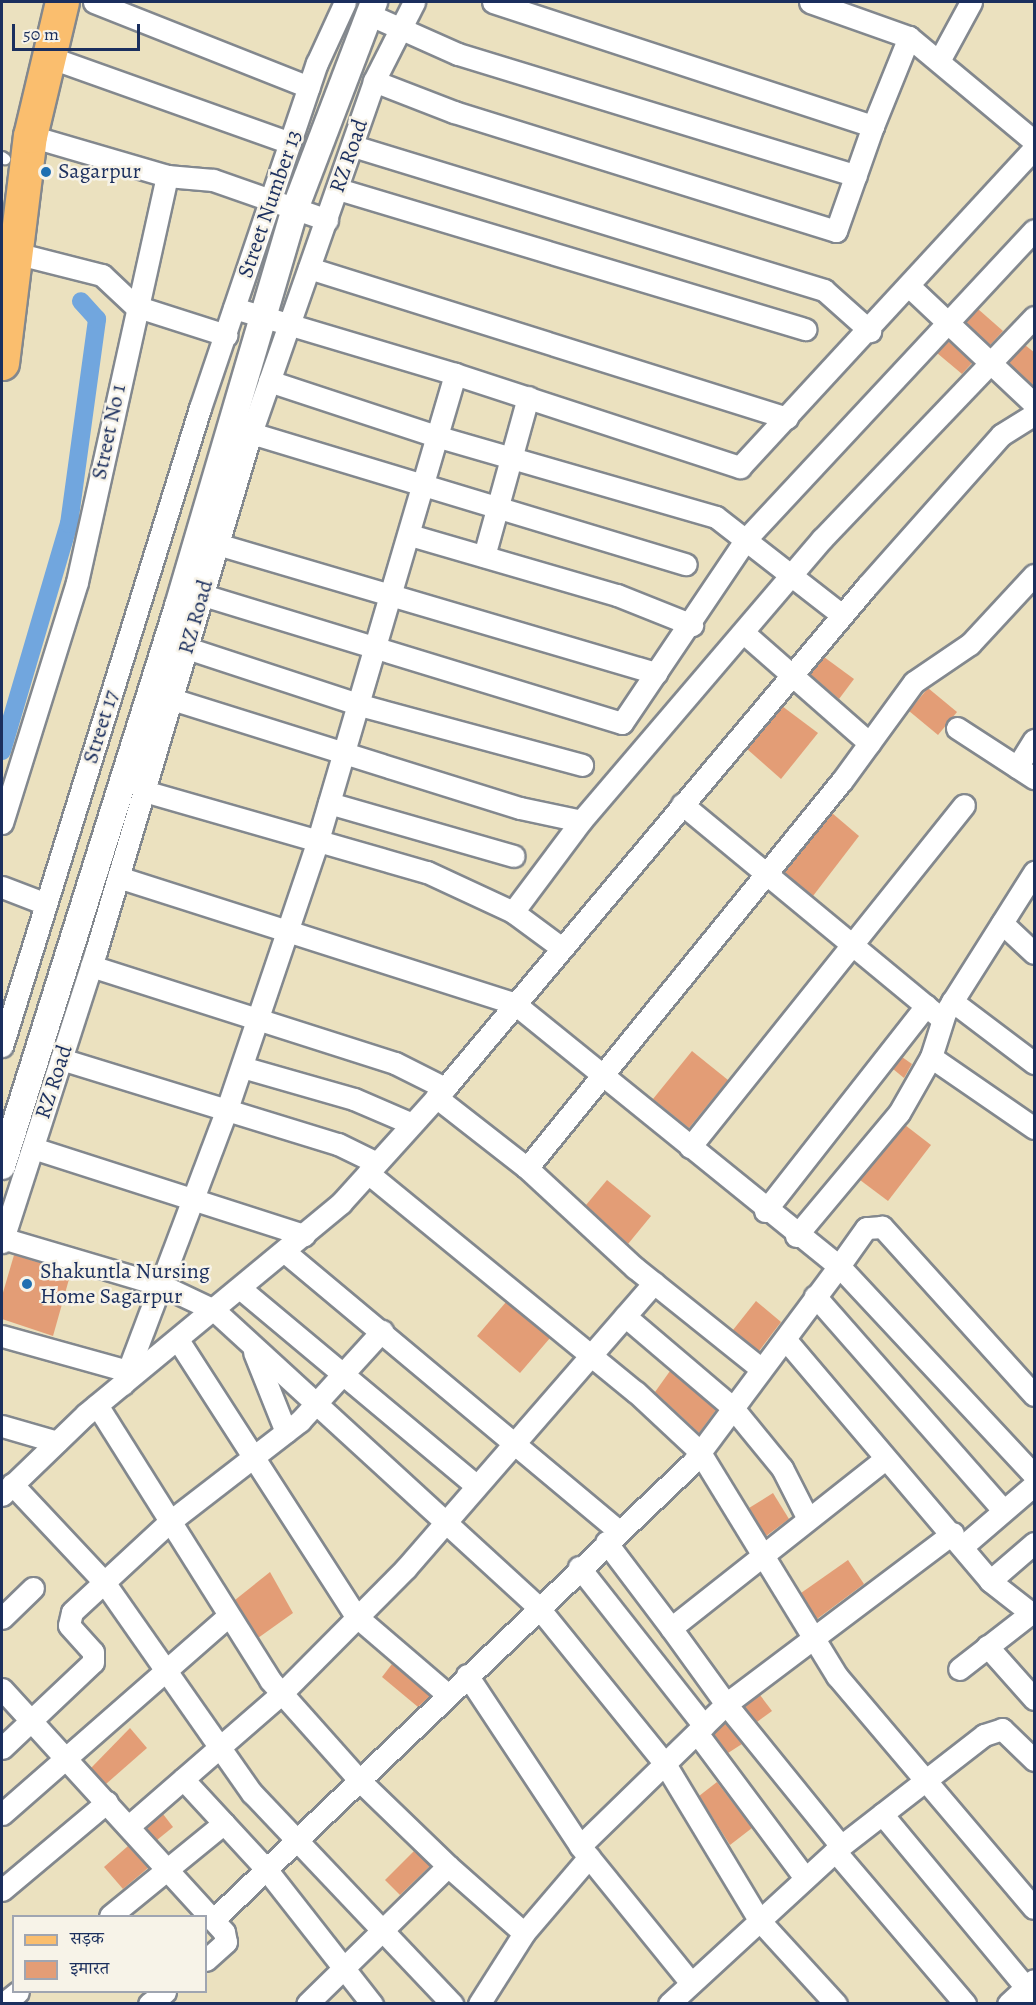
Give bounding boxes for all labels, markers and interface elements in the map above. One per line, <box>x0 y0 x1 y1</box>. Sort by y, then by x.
scale bar <box>15 12 142 50</box>
text: 50 m <box>23 22 59 46</box>
street label: RZ Road <box>324 116 374 196</box>
street label: Street Number 13 <box>232 126 308 282</box>
place label: Sagarpur <box>58 159 141 185</box>
marker: Sagarpur <box>39 165 53 179</box>
street label: Street No 1 <box>86 382 132 482</box>
street label: RZ Road <box>173 577 219 657</box>
street label: Street 17 <box>77 687 125 767</box>
street label: RZ Road <box>30 1042 78 1122</box>
place label: Shakuntla Nursing Home Sagarpur <box>40 1258 210 1310</box>
marker: Shakuntla Nursing Home Sagarpur <box>18 1275 36 1293</box>
legend <box>12 1915 207 1993</box>
text: सड़क <box>70 1926 104 1950</box>
text: इमारत <box>70 1956 109 1980</box>

